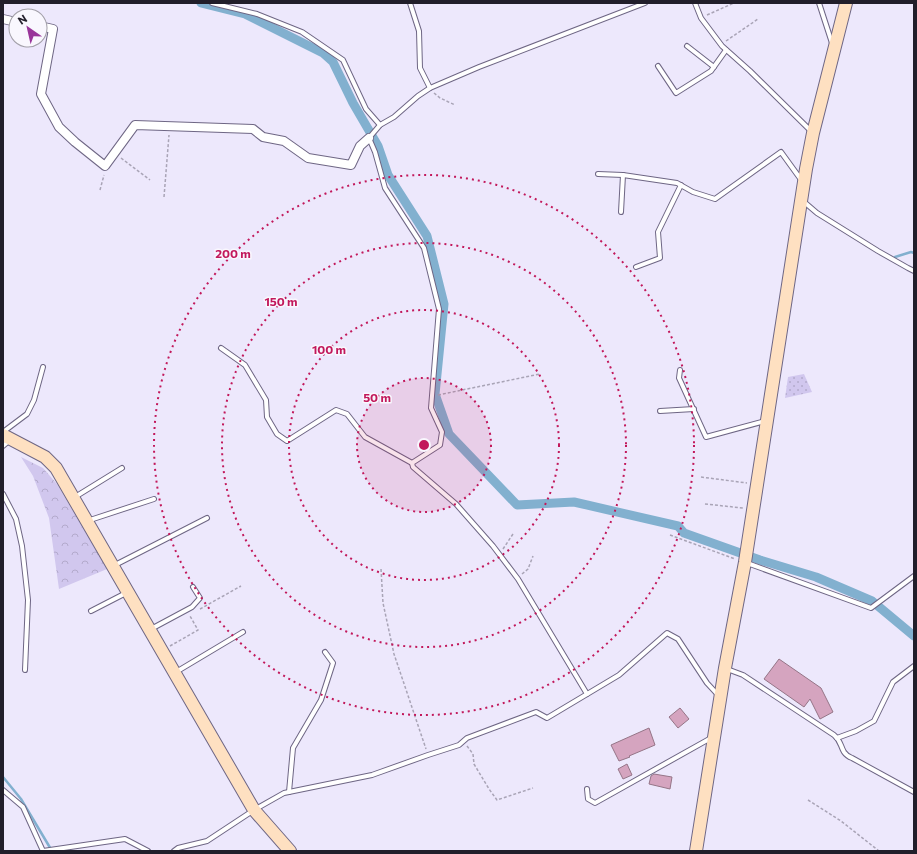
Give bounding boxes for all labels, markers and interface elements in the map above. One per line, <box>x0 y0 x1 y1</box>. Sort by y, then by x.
north arrow <box>8 8 48 48</box>
text: N <box>15 12 29 27</box>
text: 200 m <box>215 246 251 260</box>
text: 150 m <box>264 294 298 308</box>
text: 100 m <box>312 342 346 356</box>
text: 50 m <box>363 390 391 404</box>
centre of rings <box>417 438 431 452</box>

